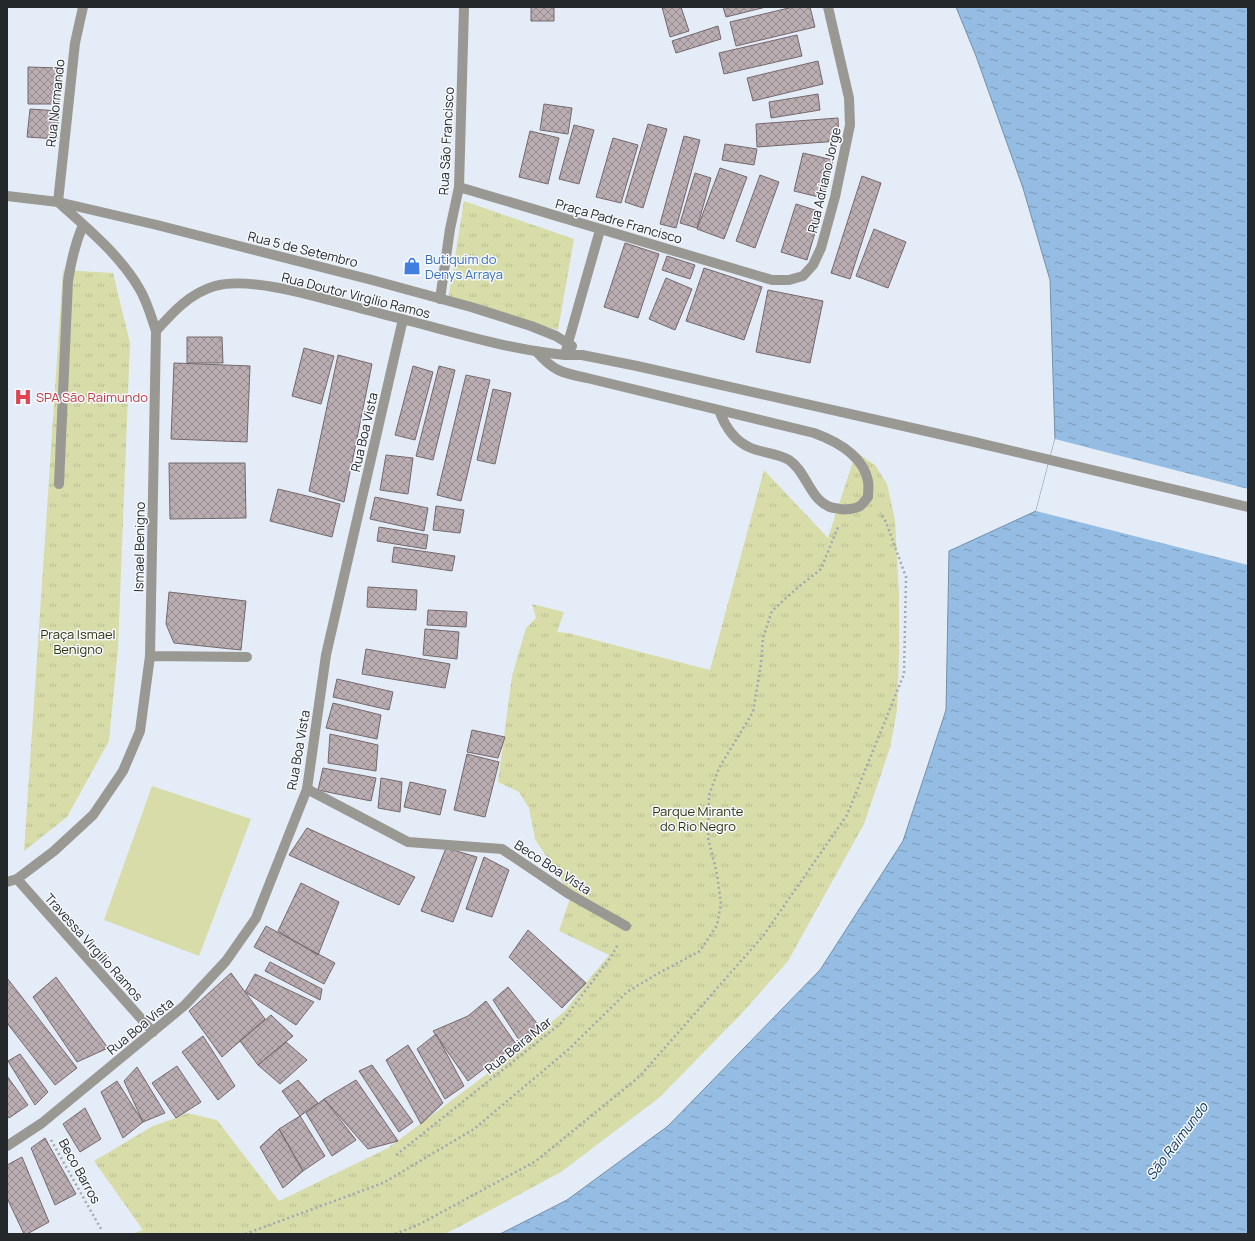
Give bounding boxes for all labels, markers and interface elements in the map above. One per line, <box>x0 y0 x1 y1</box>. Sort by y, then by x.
street label: Rua Normando <box>41 58 69 148</box>
street label: Rua São Francisco <box>434 86 458 196</box>
street label: Rua Adriano Jorge <box>803 125 845 235</box>
street label: Praça Padre Francisco <box>553 194 685 248</box>
street label: Rua 5 de Setembro <box>246 227 360 271</box>
place label: Butiquim do Denys Arraya <box>425 250 503 283</box>
shop icon: Butiquim do Denys Arraya <box>402 256 422 276</box>
street label: Rua Doutor Virgílio Ramos <box>280 268 432 322</box>
hospital icon: SPA São Raimundo <box>13 387 33 407</box>
place label: SPA São Raimundo <box>36 388 148 406</box>
street label: Rua Boa Vista <box>346 390 382 474</box>
street label: Ismael Benigno <box>129 501 149 592</box>
park label: Praça Ismael Benigno <box>40 625 116 658</box>
street label: Rua Boa Vista <box>282 708 314 792</box>
park label: Parque Mirante do Rio Negro <box>653 802 744 835</box>
street label: Beco Boa Vista <box>511 835 595 899</box>
street label: Travessa Virgílio Ramos <box>41 889 147 1005</box>
street label: Rua Boa Vista <box>103 993 177 1059</box>
street label: Rua Beira Mar <box>481 1012 556 1078</box>
water label: São Raimundo <box>1141 1098 1212 1183</box>
street label: Beco Barros <box>55 1135 105 1207</box>

